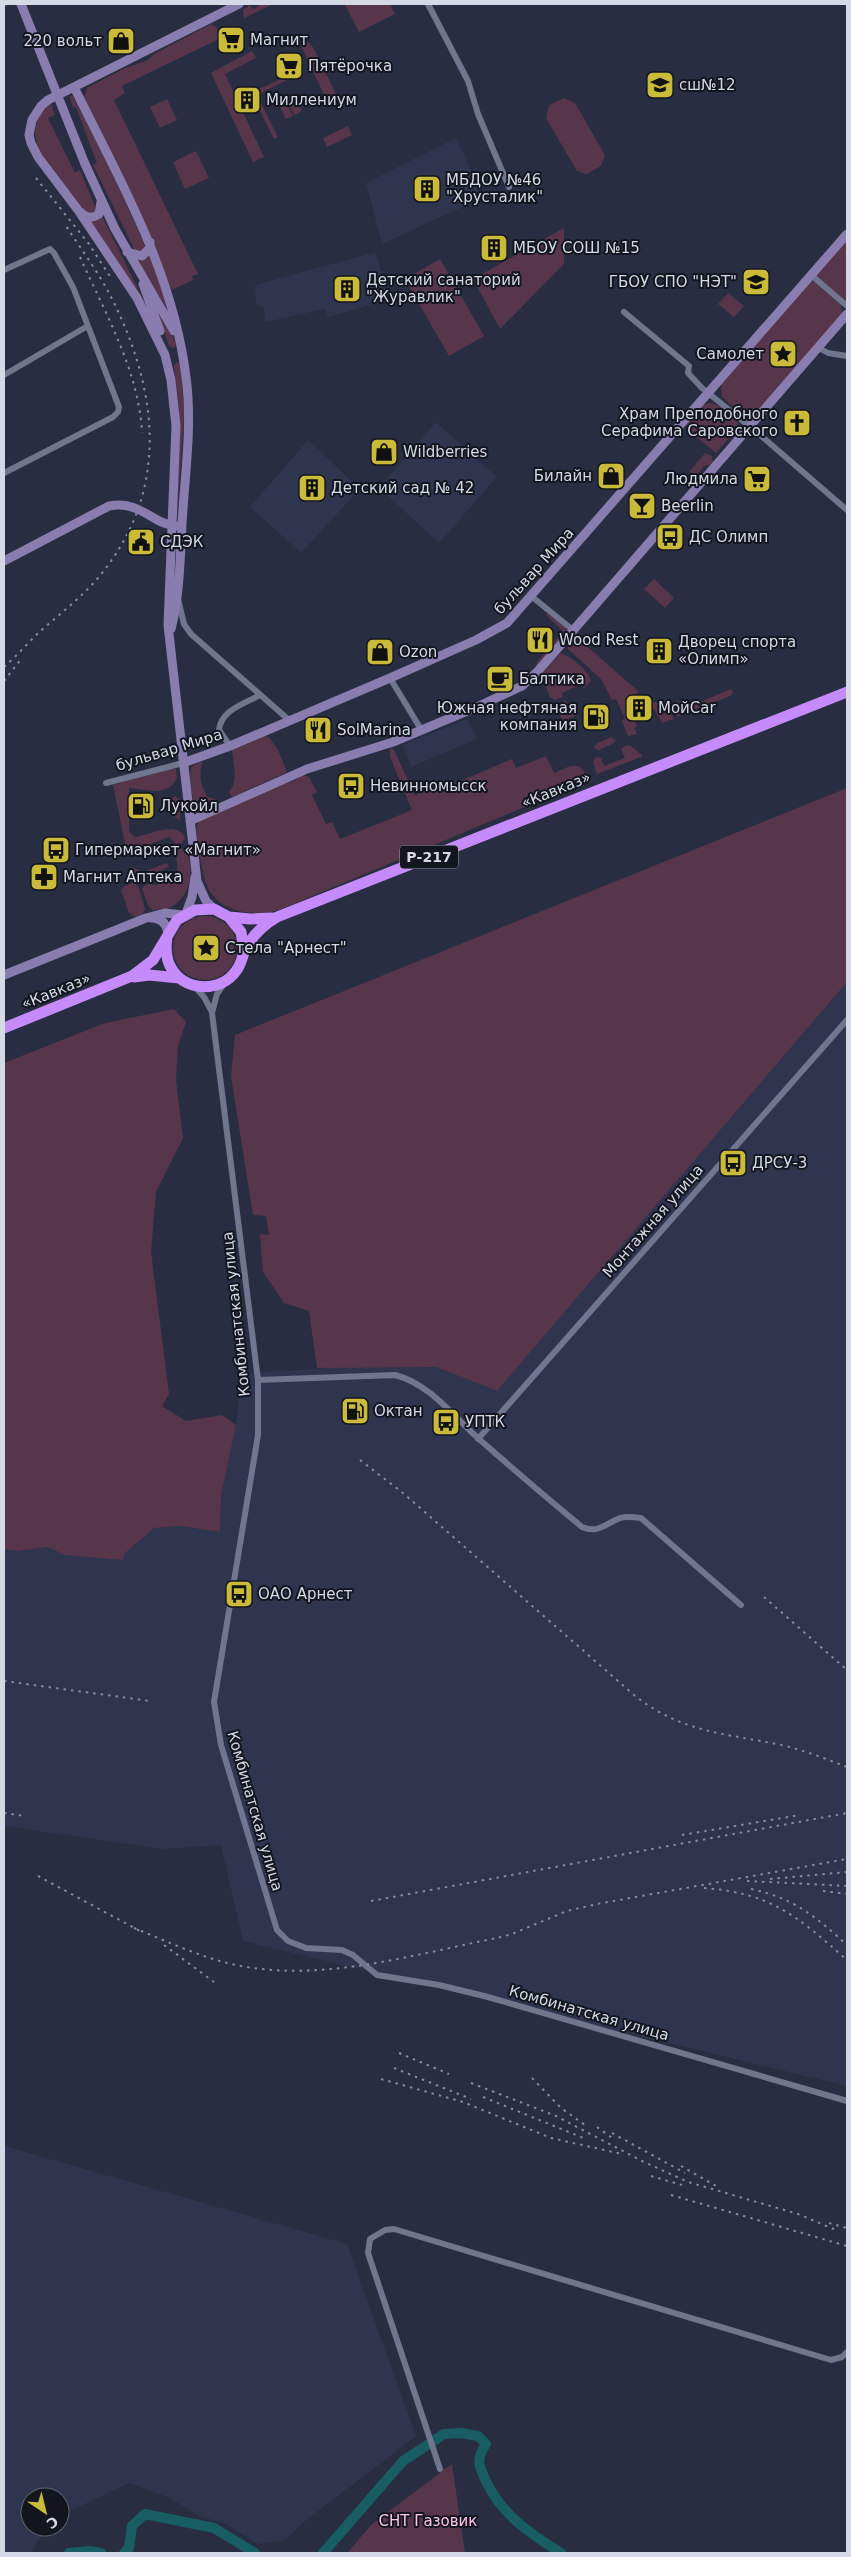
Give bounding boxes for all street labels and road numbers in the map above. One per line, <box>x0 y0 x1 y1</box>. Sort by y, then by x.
street label: бульвар Мира <box>490 524 578 618</box>
street label: бульвар Мира <box>114 725 224 775</box>
street label: «Кавказ» <box>519 768 593 812</box>
road number: Р-217 <box>400 846 458 869</box>
street label: «Кавказ» <box>19 969 93 1013</box>
street label: Монтажная улица <box>599 1161 707 1281</box>
street label: Комбинатская улица <box>218 1231 254 1397</box>
street label: Комбинатская улица <box>223 1729 287 1893</box>
street label: Комбинатская улица <box>507 1981 671 2045</box>

